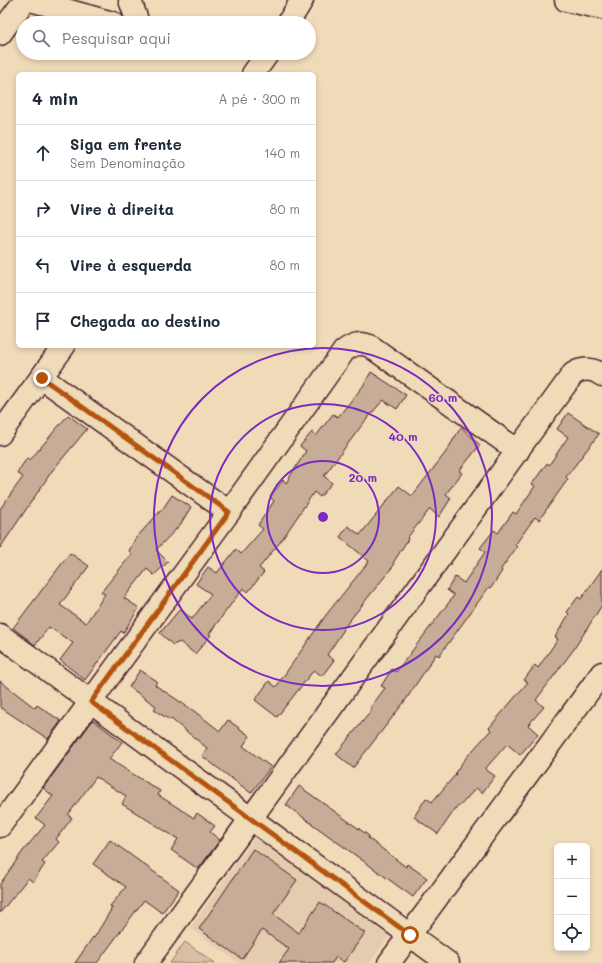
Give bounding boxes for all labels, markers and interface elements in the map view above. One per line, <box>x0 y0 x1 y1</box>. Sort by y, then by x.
search box <box>16 16 316 60</box>
icon: search <box>30 27 52 49</box>
text: Pesquisar aqui <box>62 28 171 48</box>
text: 4 min <box>32 87 78 109</box>
text: A pé · 300 m <box>219 90 300 107</box>
text: Siga em frente <box>70 134 182 154</box>
icon: ahead <box>32 142 54 164</box>
text: 140 m <box>264 144 300 161</box>
text: Sem Denominação <box>70 154 185 171</box>
icon: right <box>32 198 54 220</box>
text: Vire à direita <box>70 199 174 219</box>
text: 80 m <box>270 200 300 217</box>
icon: left <box>32 254 54 276</box>
text: Vire à esquerda <box>70 255 192 275</box>
text: 80 m <box>270 256 300 273</box>
icon: arrive <box>32 310 54 332</box>
text: Chegada ao destino <box>70 311 220 331</box>
route end <box>33 369 51 387</box>
text: 60 m <box>429 389 457 405</box>
text: 40 m <box>388 428 418 444</box>
text: 20 m <box>349 469 377 485</box>
centre of rings <box>316 510 330 524</box>
map controls <box>554 843 590 951</box>
button: + <box>554 843 590 879</box>
button: − <box>554 879 590 915</box>
button: locate <box>554 915 590 951</box>
route start <box>401 926 419 944</box>

